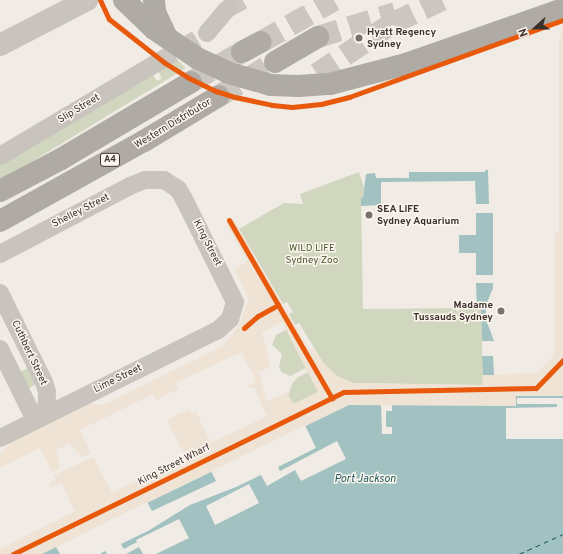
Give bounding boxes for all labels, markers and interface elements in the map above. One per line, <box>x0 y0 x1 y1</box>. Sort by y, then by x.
north arrow <box>515 8 555 48</box>
place label: Hyatt Regency Sydney <box>367 26 436 50</box>
text: N <box>516 26 532 38</box>
marker: Hyatt Regency Sydney <box>354 33 364 43</box>
street label: Slip Street <box>56 92 102 126</box>
street label: Western Distributor <box>133 96 213 152</box>
road number: A4 <box>99 153 121 167</box>
street label: Shelley Street <box>50 191 112 231</box>
place label: SEA LIFE Sydney Aquarium <box>377 203 460 226</box>
marker: SEA LIFE Sydney Aquarium <box>364 210 374 220</box>
street label: King Street <box>190 218 224 268</box>
park label: WILD LIFE Sydney Zoo <box>286 242 338 266</box>
place label: Madame Tussauds Sydney <box>413 299 493 322</box>
marker: Madame Tussauds Sydney <box>496 306 506 316</box>
street label: Cuthbert Street <box>9 319 49 387</box>
street label: Lime Street <box>92 362 144 396</box>
street label: King Street Wharf <box>136 442 212 488</box>
water label: Port Jackson <box>334 472 396 486</box>

